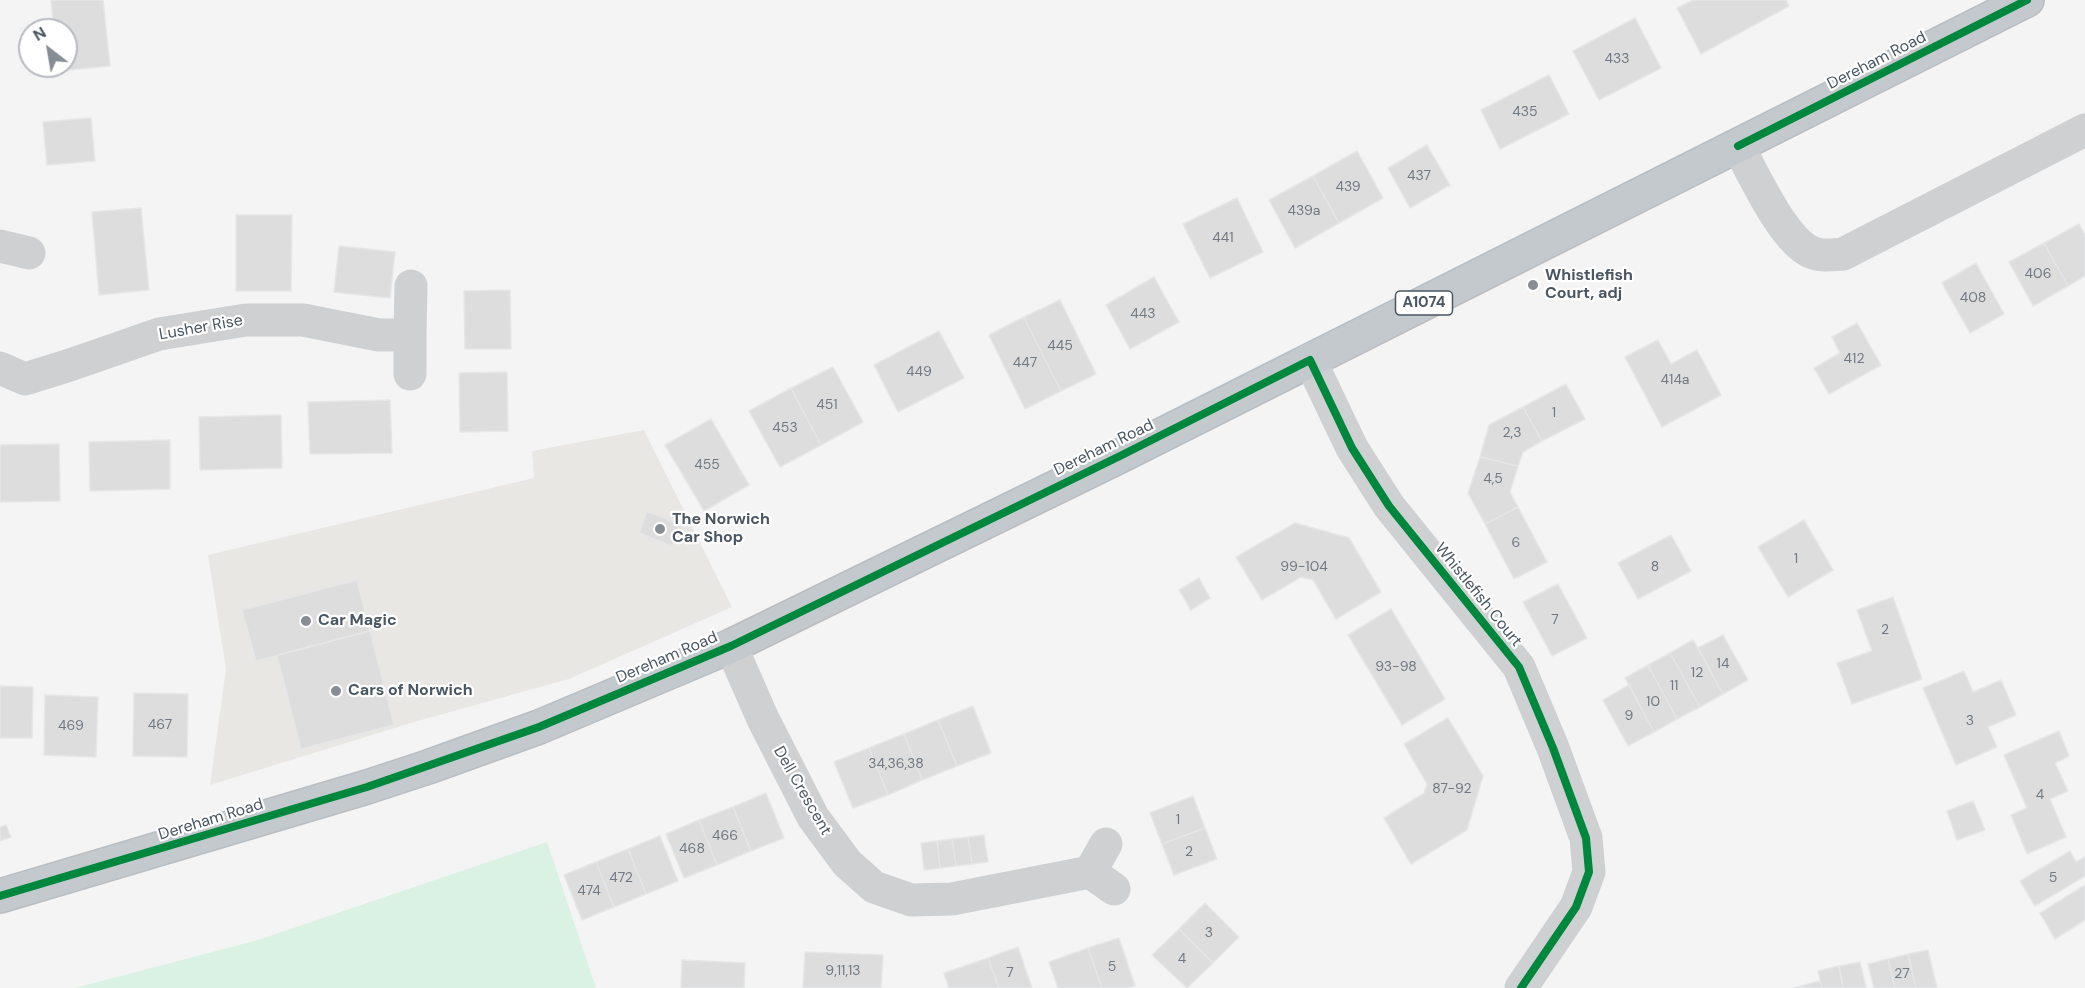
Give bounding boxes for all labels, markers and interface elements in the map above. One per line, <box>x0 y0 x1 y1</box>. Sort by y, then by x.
north arrow <box>18 18 78 78</box>
text: N <box>29 22 50 46</box>
street label: Dereham Road <box>1824 28 1930 94</box>
house number: 433 <box>1604 51 1630 67</box>
house number: 435 <box>1512 104 1538 120</box>
house number: 437 <box>1407 168 1431 184</box>
house number: 439 <box>1335 179 1361 195</box>
house number: 439a <box>1288 203 1320 219</box>
house number: 441 <box>1212 230 1234 246</box>
place label: Whistlefish Court, adj <box>1545 266 1633 304</box>
house number: 406 <box>2025 266 2051 282</box>
marker: Whistlefish Court, adj <box>1526 278 1540 292</box>
house number: 408 <box>1960 290 1986 306</box>
road number: A1074 <box>1396 291 1452 315</box>
house number: 443 <box>1130 306 1156 322</box>
street label: Lusher Rise <box>158 311 244 345</box>
house number: 445 <box>1047 338 1073 354</box>
house number: 412 <box>1844 351 1864 367</box>
house number: 447 <box>1013 355 1037 371</box>
house number: 449 <box>906 364 932 380</box>
house number: 414a <box>1661 372 1689 388</box>
house number: 451 <box>816 397 838 413</box>
house number: 1 <box>1552 405 1556 421</box>
street label: Dereham Road <box>1051 416 1157 480</box>
house number: 453 <box>772 420 798 436</box>
house number: 2,3 <box>1503 425 1521 441</box>
house number: 455 <box>694 457 720 473</box>
house number: 4,5 <box>1483 471 1503 487</box>
place label: The Norwich Car Shop <box>672 510 770 548</box>
marker: The Norwich Car Shop <box>653 522 667 536</box>
house number: 6 <box>1512 535 1520 551</box>
street label: Whistlefish Court <box>1430 539 1526 651</box>
house number: 1 <box>1794 551 1798 567</box>
house number: 99-104 <box>1280 559 1328 575</box>
house number: 8 <box>1651 559 1659 575</box>
place label: Car Magic <box>318 611 397 631</box>
house number: 7 <box>1551 612 1559 628</box>
marker: Car Magic <box>299 614 313 628</box>
house number: 2 <box>1881 622 1889 638</box>
street label: Dereham Road <box>613 628 721 688</box>
house number: 14 <box>1717 656 1729 672</box>
house number: 93-98 <box>1375 659 1417 675</box>
house number: 12 <box>1691 665 1703 681</box>
house number: 11 <box>1670 678 1678 694</box>
place label: Cars of Norwich <box>348 681 473 701</box>
marker: Cars of Norwich <box>329 684 343 698</box>
house number: 10 <box>1646 694 1660 710</box>
house number: 9 <box>1625 708 1633 724</box>
house number: 3 <box>1966 713 1974 729</box>
house number: 467 <box>148 717 172 733</box>
house number: 469 <box>58 718 84 734</box>
street label: Dell Crescent <box>769 743 835 839</box>
house number: 34,36,38 <box>868 756 924 772</box>
house number: 87-92 <box>1432 781 1472 797</box>
house number: 4 <box>2036 787 2044 803</box>
street label: Dereham Road <box>156 795 266 845</box>
house number: 1 <box>1176 812 1180 828</box>
house number: 466 <box>712 828 738 844</box>
house number: 468 <box>679 841 705 857</box>
house number: 2 <box>1185 844 1193 860</box>
house number: 472 <box>609 870 633 886</box>
house number: 5 <box>2049 870 2057 886</box>
house number: 474 <box>577 883 601 899</box>
house number: 3 <box>1205 925 1213 941</box>
house number: 4 <box>1178 951 1186 967</box>
house number: 5 <box>1108 959 1116 975</box>
house number: 9,11,13 <box>825 963 861 979</box>
house number: 7 <box>1006 965 1014 981</box>
house number: 27 <box>1894 966 1910 982</box>

